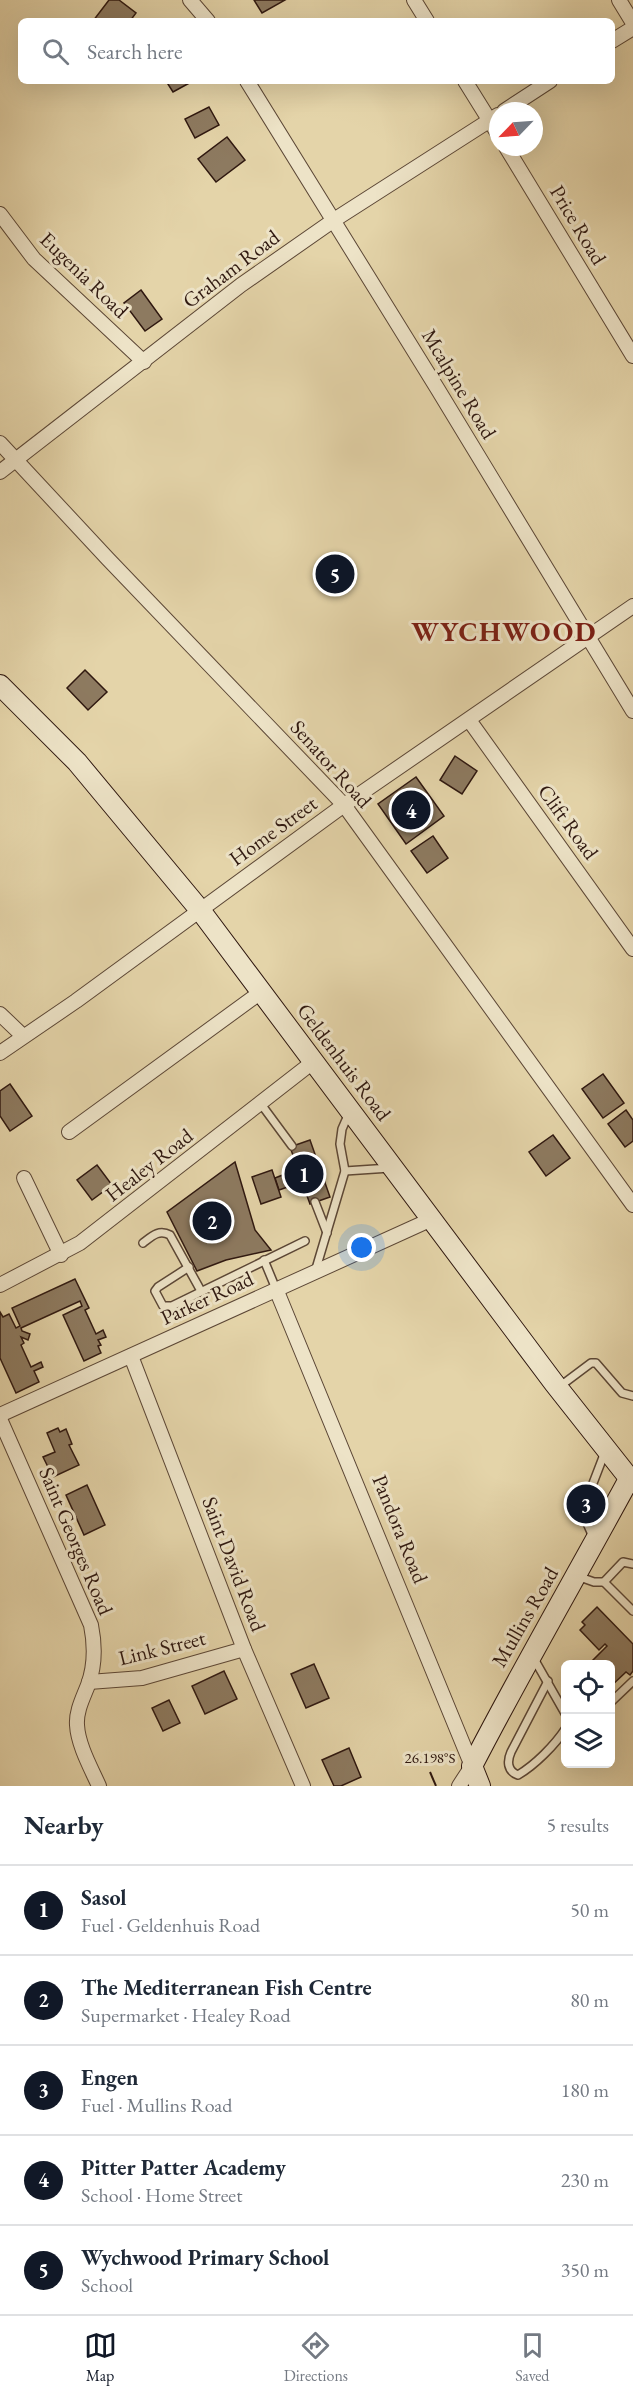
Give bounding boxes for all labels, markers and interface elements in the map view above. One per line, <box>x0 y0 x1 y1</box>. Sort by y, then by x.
search box <box>18 18 615 84</box>
icon: search <box>39 35 72 68</box>
text: Search here <box>87 37 182 66</box>
north arrow <box>489 102 543 156</box>
street label: Price Road <box>544 180 613 270</box>
street label: Graham Road <box>177 223 285 314</box>
street label: Eugenia Road <box>34 226 135 324</box>
street label: Mcalpine Road <box>416 324 503 444</box>
pin: 5 <box>316 552 354 596</box>
district label: WYCHWOOD <box>411 614 597 649</box>
street label: Senator Road <box>285 714 378 814</box>
street label: Clift Road <box>532 779 605 865</box>
pin: 4 <box>392 788 430 832</box>
street label: Home Street <box>223 789 322 872</box>
street label: Geldenhuis Road <box>291 998 398 1126</box>
street label: Healey Road <box>99 1122 198 1207</box>
pin: 1 <box>284 1152 324 1196</box>
pin: 2 <box>192 1198 232 1244</box>
your location <box>347 1233 376 1262</box>
street label: Parker Road <box>156 1264 258 1331</box>
street label: Saint Georges Road <box>33 1463 120 1619</box>
street label: Pandora Road <box>366 1471 435 1587</box>
pin: 3 <box>566 1482 606 1526</box>
street label: Saint David Road <box>196 1493 273 1635</box>
street label: Mullins Road <box>485 1562 564 1672</box>
street label: Link Street <box>116 1624 209 1671</box>
map controls <box>561 1660 615 1768</box>
button: locate <box>561 1660 615 1714</box>
button: layers <box>561 1714 615 1768</box>
text: 26.198°S <box>405 1748 455 1767</box>
text: Nearby <box>24 1808 104 1842</box>
text: 5 results <box>546 1812 609 1838</box>
text: Sasol <box>81 1883 126 1912</box>
text: 1 <box>38 1897 49 1923</box>
text: 50 m <box>570 1897 609 1923</box>
text: Fuel · Geldenhuis Road <box>81 1912 260 1938</box>
text: The Mediterranean Fish Centre <box>81 1973 372 2002</box>
text: 2 <box>38 1987 49 2013</box>
text: 80 m <box>570 1987 609 2013</box>
text: Supermarket · Healey Road <box>81 2002 291 2028</box>
text: Engen <box>81 2063 139 2092</box>
text: 3 <box>38 2077 49 2103</box>
text: 180 m <box>561 2077 609 2103</box>
text: Fuel · Mullins Road <box>81 2092 232 2118</box>
text: Pitter Patter Academy <box>81 2153 286 2182</box>
text: 4 <box>38 2167 49 2193</box>
text: 230 m <box>561 2167 609 2193</box>
text: School · Home Street <box>81 2182 242 2208</box>
text: Wychwood Primary School <box>81 2243 329 2272</box>
text: 5 <box>38 2257 49 2283</box>
text: 350 m <box>561 2257 609 2283</box>
text: School <box>81 2272 133 2298</box>
tab: Map <box>84 2329 117 2386</box>
tab: Directions <box>284 2329 348 2386</box>
tab: Saved <box>515 2329 549 2386</box>

